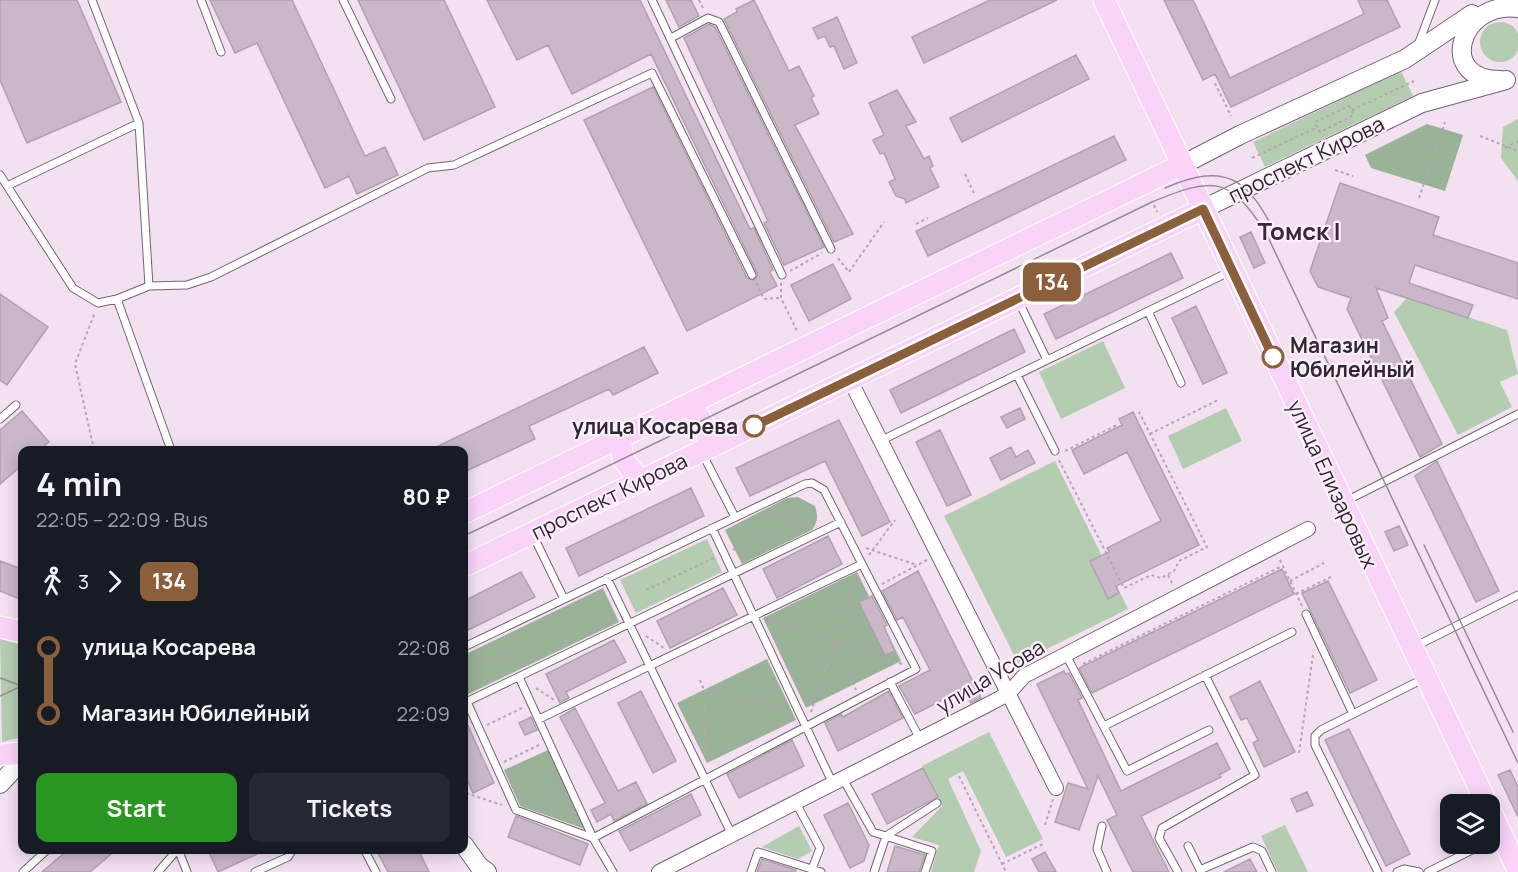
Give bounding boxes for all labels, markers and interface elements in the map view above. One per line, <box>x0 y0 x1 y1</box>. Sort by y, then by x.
street label: проспект Кирова <box>1223 109 1389 209</box>
district label: Томск I <box>1257 214 1341 247</box>
line badge: 134 <box>1018 262 1086 302</box>
text: 134 <box>1035 268 1069 296</box>
place label: Магазин Юбилейный <box>1290 331 1415 383</box>
marker: Магазин Юбилейный <box>1262 346 1284 368</box>
street label: улица Елизаровых <box>1282 395 1384 573</box>
place label: улица Косарева <box>572 412 738 440</box>
marker: улица Косарева <box>743 415 765 437</box>
street label: проспект Кирова <box>526 446 692 546</box>
text: 4 min <box>36 461 122 506</box>
text: 80 ₽ <box>403 482 450 512</box>
text: 22:05 – 22:09 · Bus <box>36 506 208 533</box>
icon: walk <box>36 565 69 598</box>
icon: forward <box>98 565 131 598</box>
text: 134 <box>152 567 186 595</box>
text: 3 <box>78 568 89 595</box>
text: улица Косарева <box>82 632 256 662</box>
street label: улица Усова <box>931 633 1049 719</box>
text: 22:08 <box>397 634 450 661</box>
text: Магазин Юбилейный <box>82 698 310 728</box>
text: 22:09 <box>397 700 450 727</box>
button: Start <box>36 773 237 842</box>
button: Tickets <box>249 773 450 842</box>
map controls <box>1440 794 1500 854</box>
button: layers <box>1440 794 1500 854</box>

